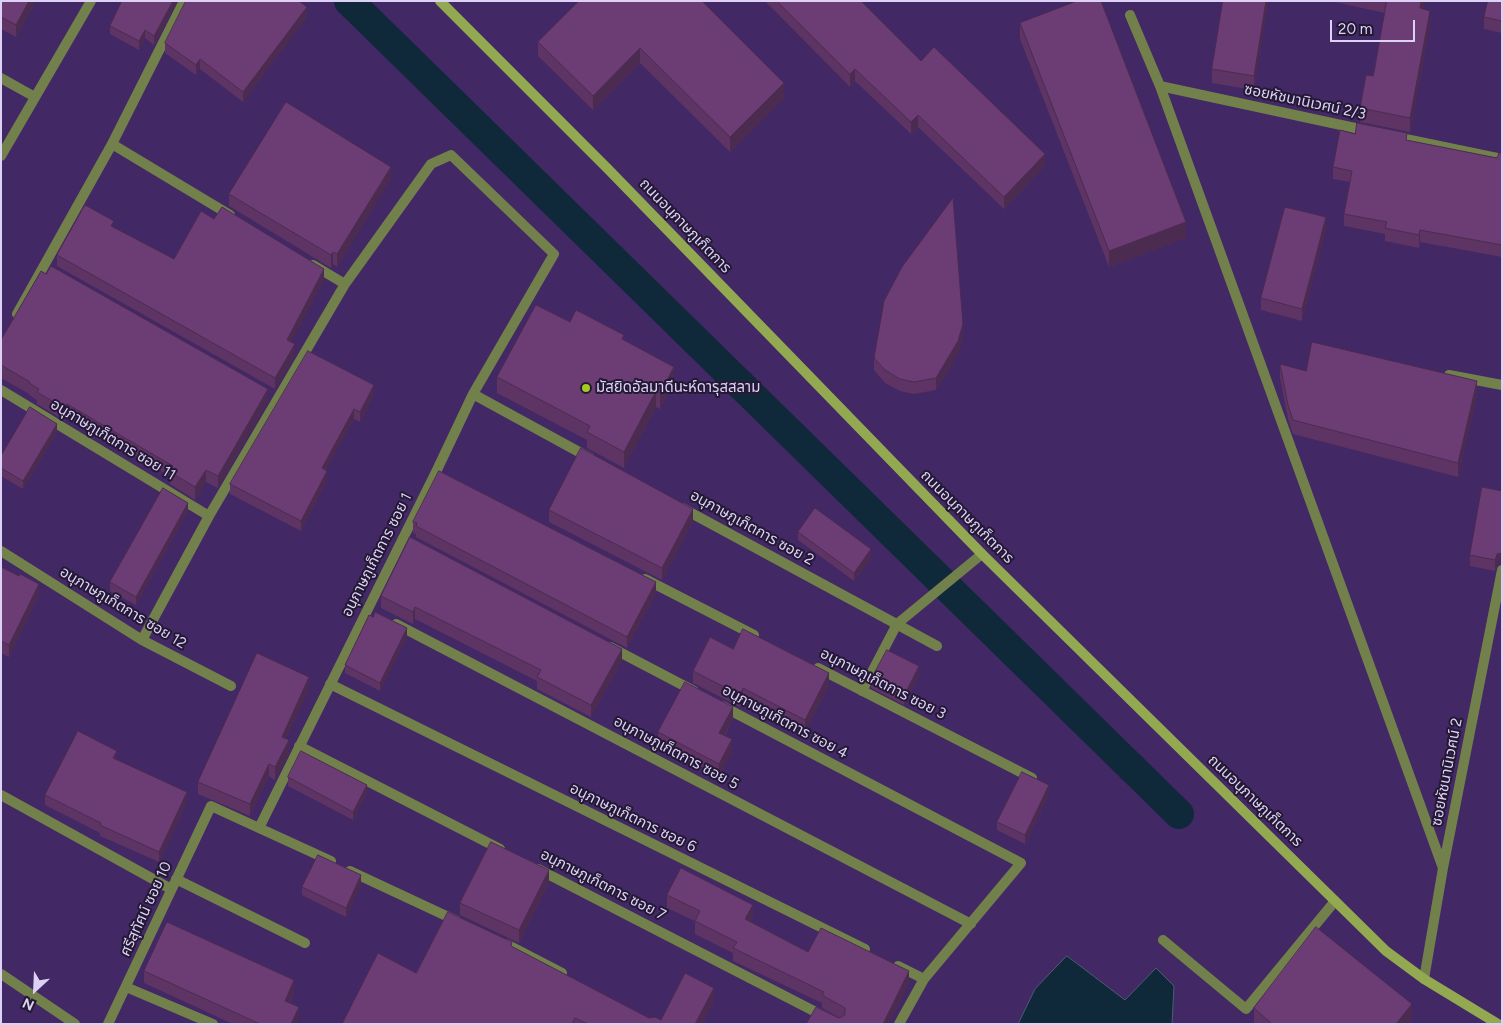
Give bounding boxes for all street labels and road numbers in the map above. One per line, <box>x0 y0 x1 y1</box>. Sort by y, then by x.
street label: ซอยหัชนานิเวศน์ 2/3 <box>1243 80 1367 124</box>
street label: ถนนอนุภาษภูเก็ตการ <box>635 175 735 277</box>
street label: อนุภาษภูเก็ตการ ซอย 11 <box>47 396 179 484</box>
street label: ถนนอนุภาษภูเก็ตการ <box>917 467 1017 567</box>
street label: อนุภาษภูเก็ตการ ซอย 2 <box>687 487 817 569</box>
street label: อนุภาษภูเก็ตการ ซอย 1 <box>338 490 416 620</box>
street label: อนุภาษภูเก็ตการ ซอย 12 <box>56 563 190 653</box>
street label: อนุภาษภูเก็ตการ ซอย 3 <box>817 645 949 723</box>
street label: อนุภาษภูเก็ตการ ซอย 4 <box>719 681 851 763</box>
street label: อนุภาษภูเก็ตการ ซอย 5 <box>610 712 742 794</box>
street label: ซอยหัชนานิเวศน์ 2 <box>1428 716 1466 828</box>
street label: ถนนอนุภาษภูเก็ตการ <box>1204 751 1306 851</box>
street label: อนุภาษภูเก็ตการ ซอย 6 <box>567 780 699 856</box>
street label: อนุภาษภูเก็ตการ ซอย 7 <box>537 846 669 924</box>
street label: ศรีสุทัศน์ ซอย 10 <box>116 859 176 959</box>

